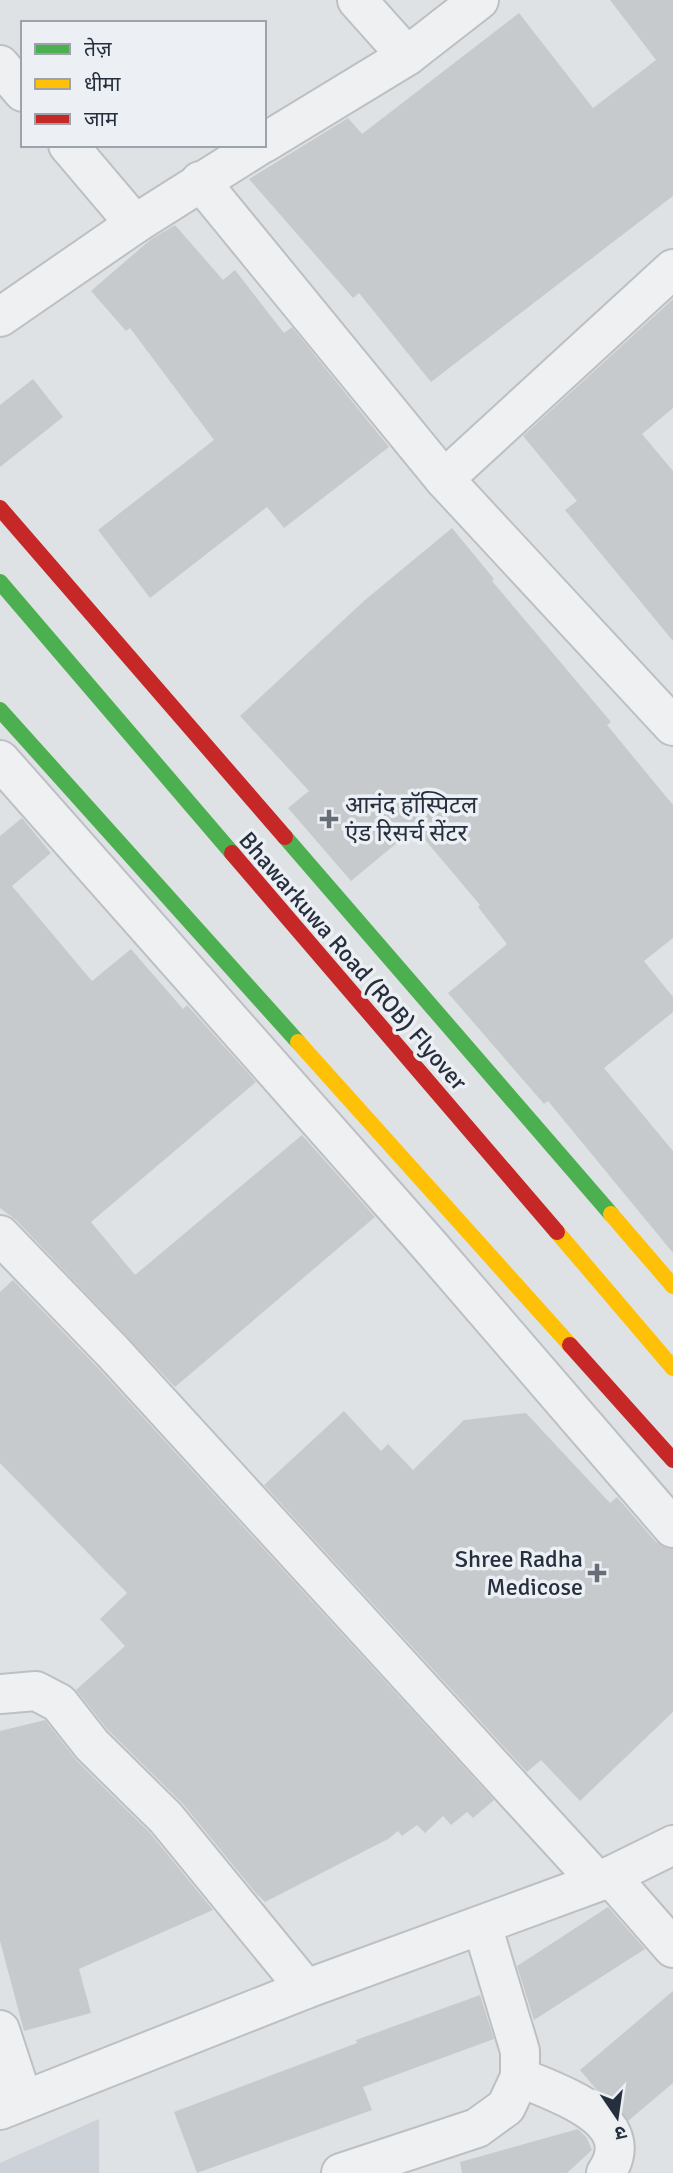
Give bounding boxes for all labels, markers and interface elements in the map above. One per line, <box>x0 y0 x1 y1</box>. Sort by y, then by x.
legend <box>21 21 266 147</box>
text: तेज़ <box>84 36 112 62</box>
text: धीमा <box>84 71 121 97</box>
text: जाम <box>84 106 118 132</box>
place label: आनंद हॉस्पिटल एंड रिसर्च सेंटर <box>345 790 478 848</box>
marker: आनंद हॉस्पिटल एंड रिसर्च सेंटर <box>319 809 339 829</box>
street label: Bhawarkuwa Road (ROB) Flyover <box>232 825 474 1097</box>
place label: Shree Radha Medicose <box>455 1544 583 1602</box>
marker: Shree Radha Medicose <box>589 1565 605 1581</box>
north arrow <box>582 2082 652 2152</box>
text: उ <box>612 2120 629 2146</box>

